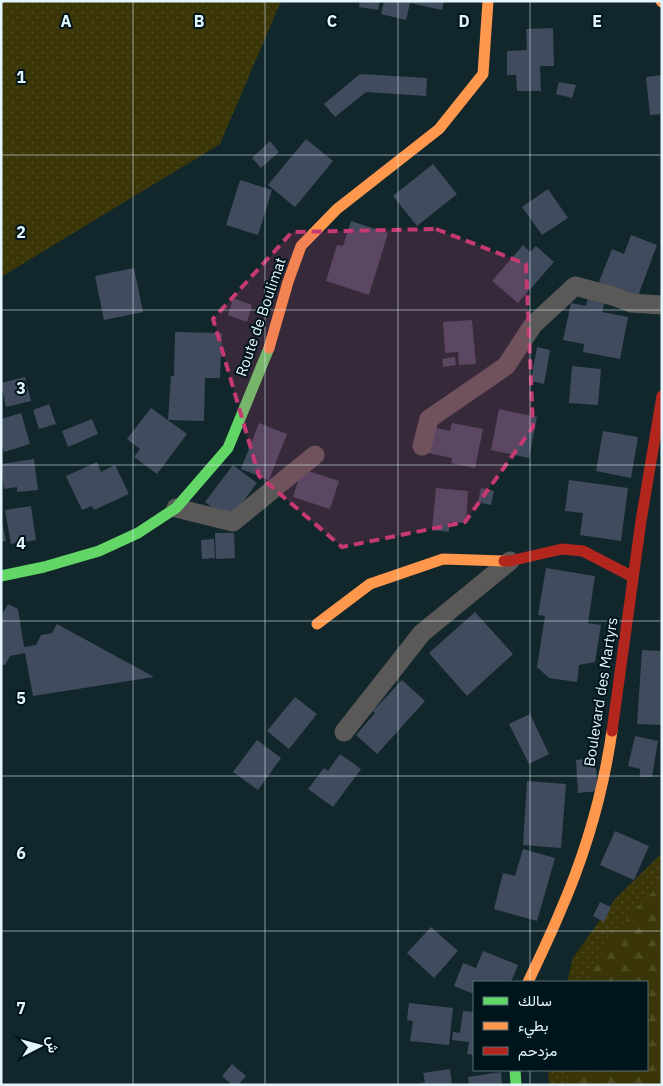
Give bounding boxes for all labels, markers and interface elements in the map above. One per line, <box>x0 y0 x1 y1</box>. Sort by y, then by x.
text: A <box>61 11 72 31</box>
text: B <box>194 11 205 31</box>
text: C <box>327 11 337 31</box>
text: D <box>458 11 470 31</box>
text: E <box>592 11 602 31</box>
text: 1 <box>16 67 26 87</box>
text: 2 <box>16 222 26 242</box>
street label: Route de Boulimat <box>231 255 290 379</box>
text: 3 <box>16 378 26 398</box>
text: 4 <box>16 533 26 553</box>
street label: Boulevard des Martyrs <box>579 616 622 768</box>
text: 5 <box>16 688 26 708</box>
text: 6 <box>16 843 26 863</box>
legend <box>473 981 648 1071</box>
text: سالك <box>518 991 552 1010</box>
text: 7 <box>16 998 26 1018</box>
text: بطيء <box>518 1016 548 1039</box>
north arrow <box>15 1021 65 1071</box>
text: ش <box>43 1035 63 1054</box>
text: مزدحم <box>518 1041 557 1061</box>

